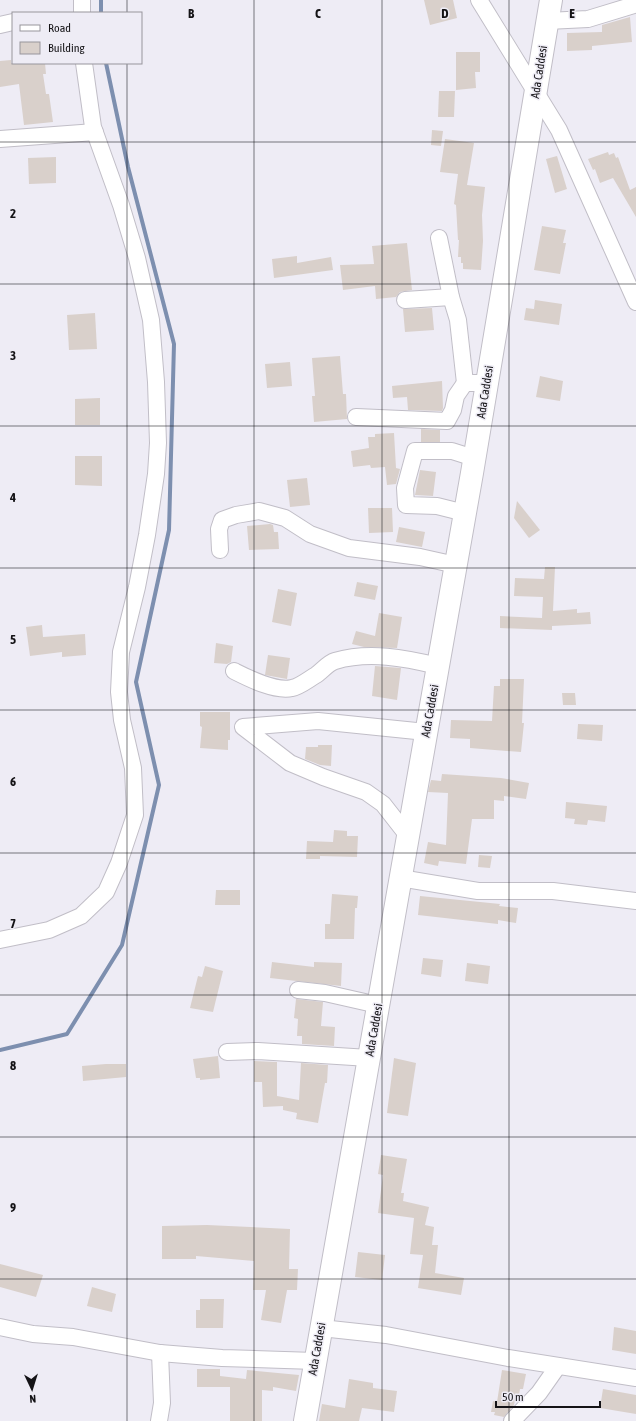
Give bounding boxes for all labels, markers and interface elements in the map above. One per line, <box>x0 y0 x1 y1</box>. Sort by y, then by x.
text: B <box>188 6 195 21</box>
text: C <box>315 6 321 21</box>
text: D <box>441 6 449 21</box>
text: E <box>569 6 575 21</box>
legend <box>12 12 142 64</box>
text: Road <box>48 21 71 35</box>
text: Building <box>48 41 86 55</box>
street label: Ada Caddesi <box>528 44 550 100</box>
text: 2 <box>10 206 16 221</box>
text: 3 <box>10 348 16 363</box>
street label: Ada Caddesi <box>474 364 496 420</box>
text: 4 <box>9 490 16 505</box>
text: 5 <box>10 632 16 647</box>
street label: Ada Caddesi <box>418 683 442 739</box>
text: 6 <box>10 774 16 789</box>
text: 7 <box>10 916 16 931</box>
street label: Ada Caddesi <box>362 1002 386 1058</box>
text: 8 <box>10 1058 16 1073</box>
text: 9 <box>10 1200 16 1215</box>
street label: Ada Caddesi <box>305 1321 329 1377</box>
north arrow <box>12 1369 52 1409</box>
scale bar <box>496 1383 600 1409</box>
text: 50 m <box>502 1390 524 1404</box>
text: N <box>29 1393 36 1405</box>

